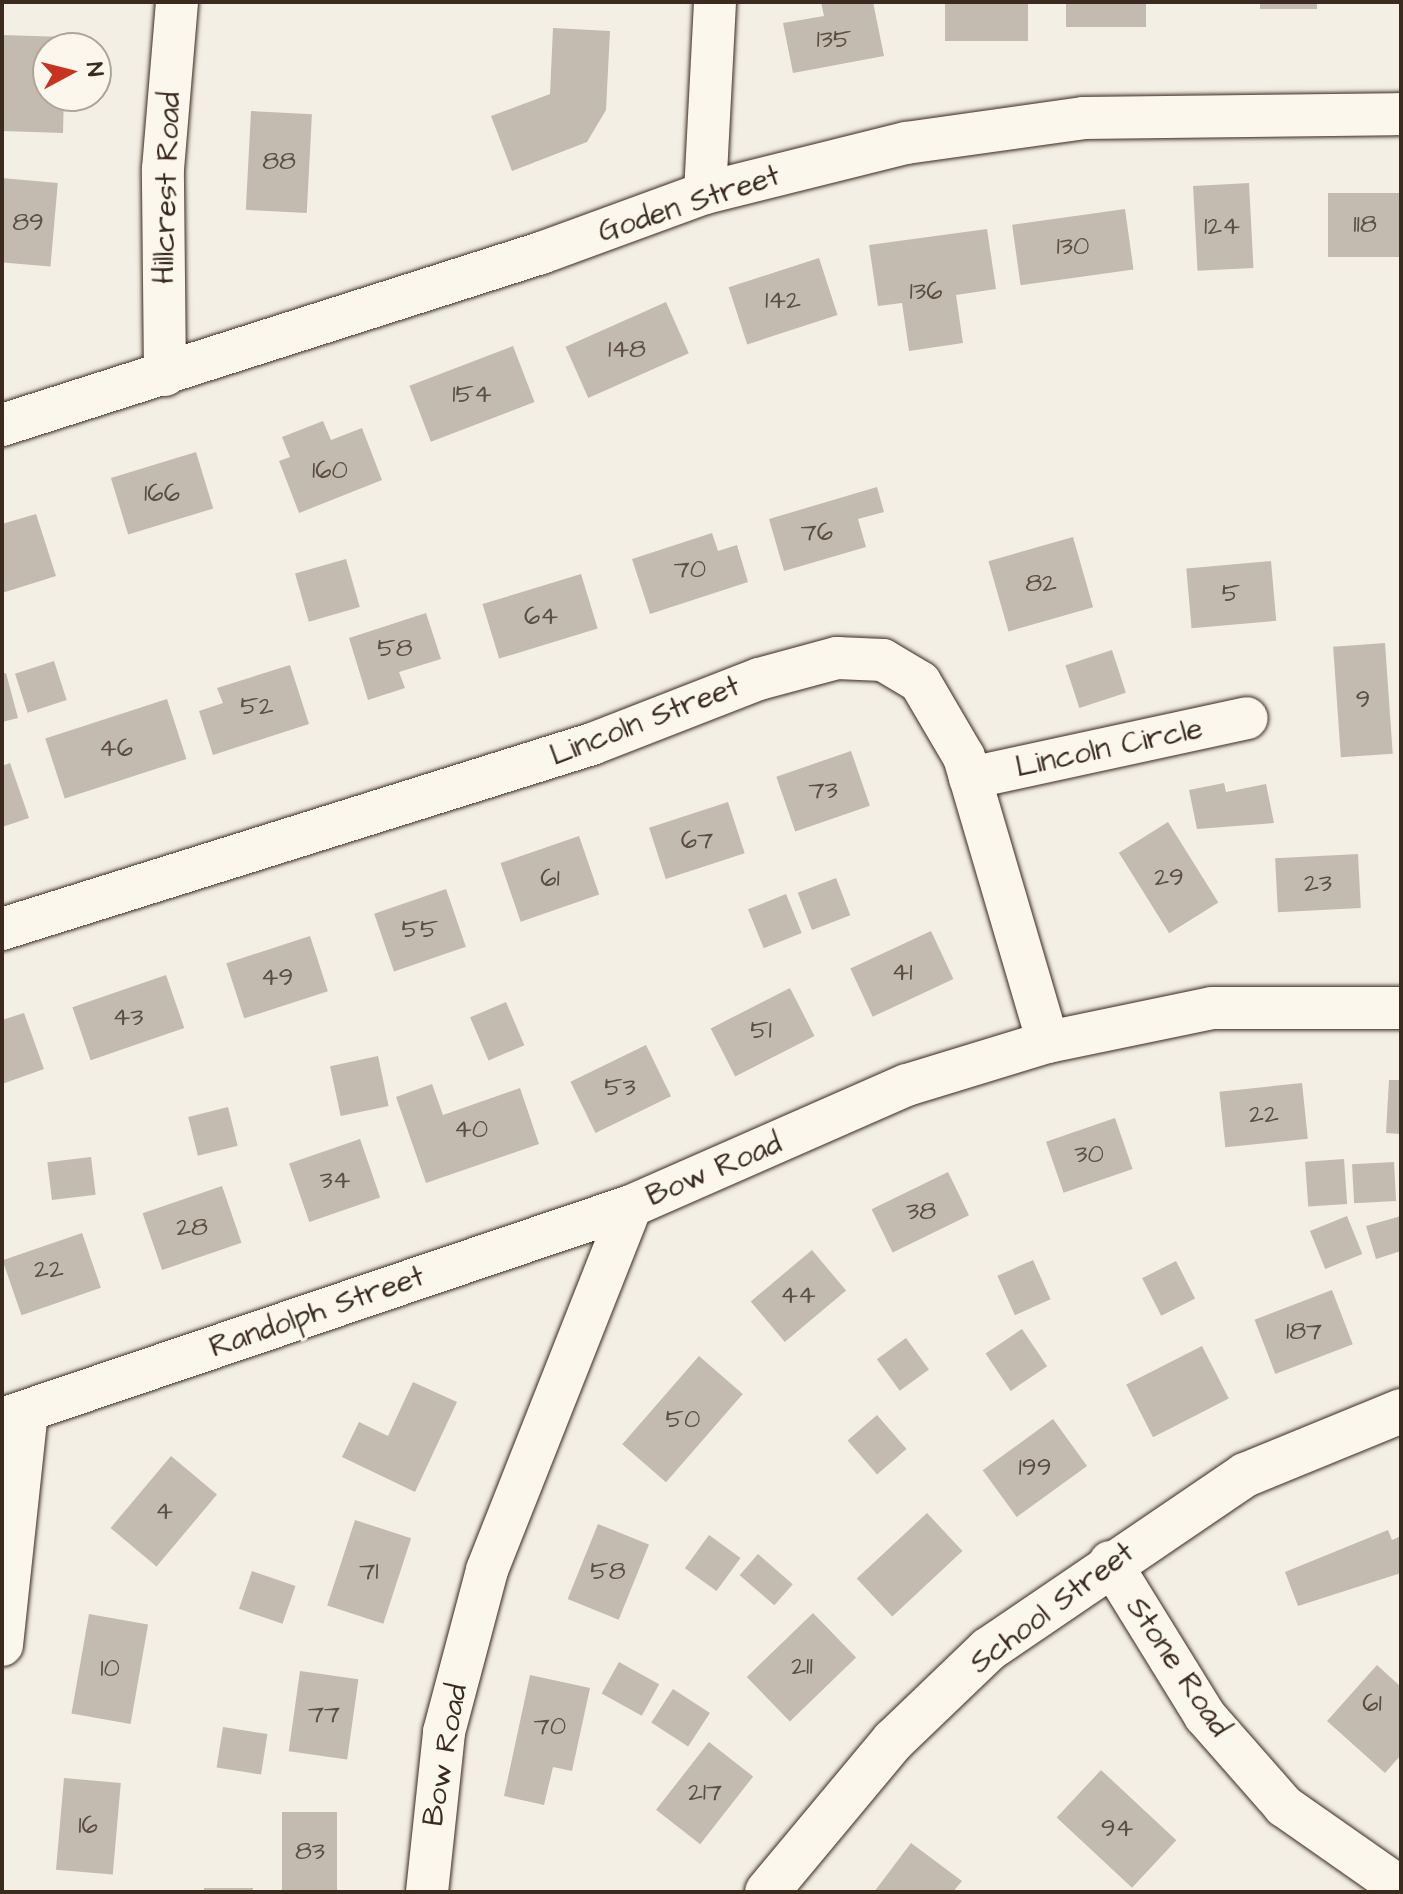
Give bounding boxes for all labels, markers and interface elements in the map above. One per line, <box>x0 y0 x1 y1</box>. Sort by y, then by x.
house number: 135 <box>817 24 851 56</box>
north arrow <box>32 32 112 112</box>
text: N <box>78 61 111 78</box>
street label: Hillcrest Road <box>146 91 188 285</box>
house number: 88 <box>262 146 296 178</box>
street label: Goden Street <box>594 158 784 250</box>
house number: 89 <box>12 207 44 239</box>
house number: 118 <box>1353 209 1377 241</box>
house number: 124 <box>1204 211 1240 243</box>
house number: 130 <box>1057 231 1089 263</box>
house number: 136 <box>910 276 942 308</box>
house number: 142 <box>765 285 801 317</box>
house number: 148 <box>608 334 646 366</box>
house number: 154 <box>452 379 492 411</box>
house number: 160 <box>312 455 348 487</box>
house number: 166 <box>144 478 180 510</box>
house number: 76 <box>801 517 833 549</box>
house number: 70 <box>674 554 706 586</box>
house number: 82 <box>1025 568 1057 600</box>
house number: 5 <box>1222 578 1240 610</box>
house number: 64 <box>524 601 558 633</box>
house number: 58 <box>377 633 413 665</box>
street label: Lincoln Street <box>545 668 745 774</box>
house number: 9 <box>1356 684 1370 716</box>
house number: 52 <box>240 691 274 723</box>
street label: Lincoln Circle <box>1012 711 1206 785</box>
house number: 46 <box>99 733 133 765</box>
house number: 73 <box>808 775 838 807</box>
house number: 67 <box>681 825 713 857</box>
house number: 29 <box>1154 862 1184 894</box>
house number: 61 <box>540 863 560 895</box>
house number: 23 <box>1304 868 1332 900</box>
house number: 55 <box>402 914 438 946</box>
house number: 41 <box>891 957 913 989</box>
house number: 49 <box>261 962 293 994</box>
house number: 43 <box>113 1002 143 1034</box>
house number: 51 <box>750 1015 772 1047</box>
house number: 53 <box>604 1072 636 1104</box>
house number: 22 <box>1249 1099 1279 1131</box>
house number: 40 <box>454 1114 488 1146</box>
street label: Bow Road <box>641 1125 787 1215</box>
house number: 30 <box>1074 1139 1104 1171</box>
house number: 34 <box>320 1165 350 1197</box>
house number: 38 <box>906 1196 936 1228</box>
house number: 28 <box>176 1212 208 1244</box>
house number: 22 <box>34 1254 64 1286</box>
street label: Randolph Street <box>205 1258 429 1366</box>
house number: 44 <box>780 1280 816 1312</box>
house number: 187 <box>1286 1316 1322 1348</box>
house number: 50 <box>666 1404 700 1436</box>
house number: 199 <box>1019 1452 1051 1484</box>
house number: 4 <box>155 1496 173 1528</box>
street label: School Street <box>963 1535 1141 1681</box>
house number: 71 <box>359 1556 379 1588</box>
house number: 58 <box>590 1556 626 1588</box>
street label: Stone Road <box>1118 1590 1238 1744</box>
house number: 211 <box>791 1651 813 1683</box>
house number: 10 <box>100 1653 120 1685</box>
street label: Bow Road <box>415 1681 475 1829</box>
house number: 61 <box>1362 1688 1382 1720</box>
house number: 77 <box>308 1699 340 1731</box>
house number: 70 <box>534 1711 566 1743</box>
house number: 217 <box>688 1777 722 1809</box>
house number: 16 <box>78 1810 98 1842</box>
house number: 94 <box>1101 1813 1133 1845</box>
house number: 83 <box>295 1836 325 1868</box>

